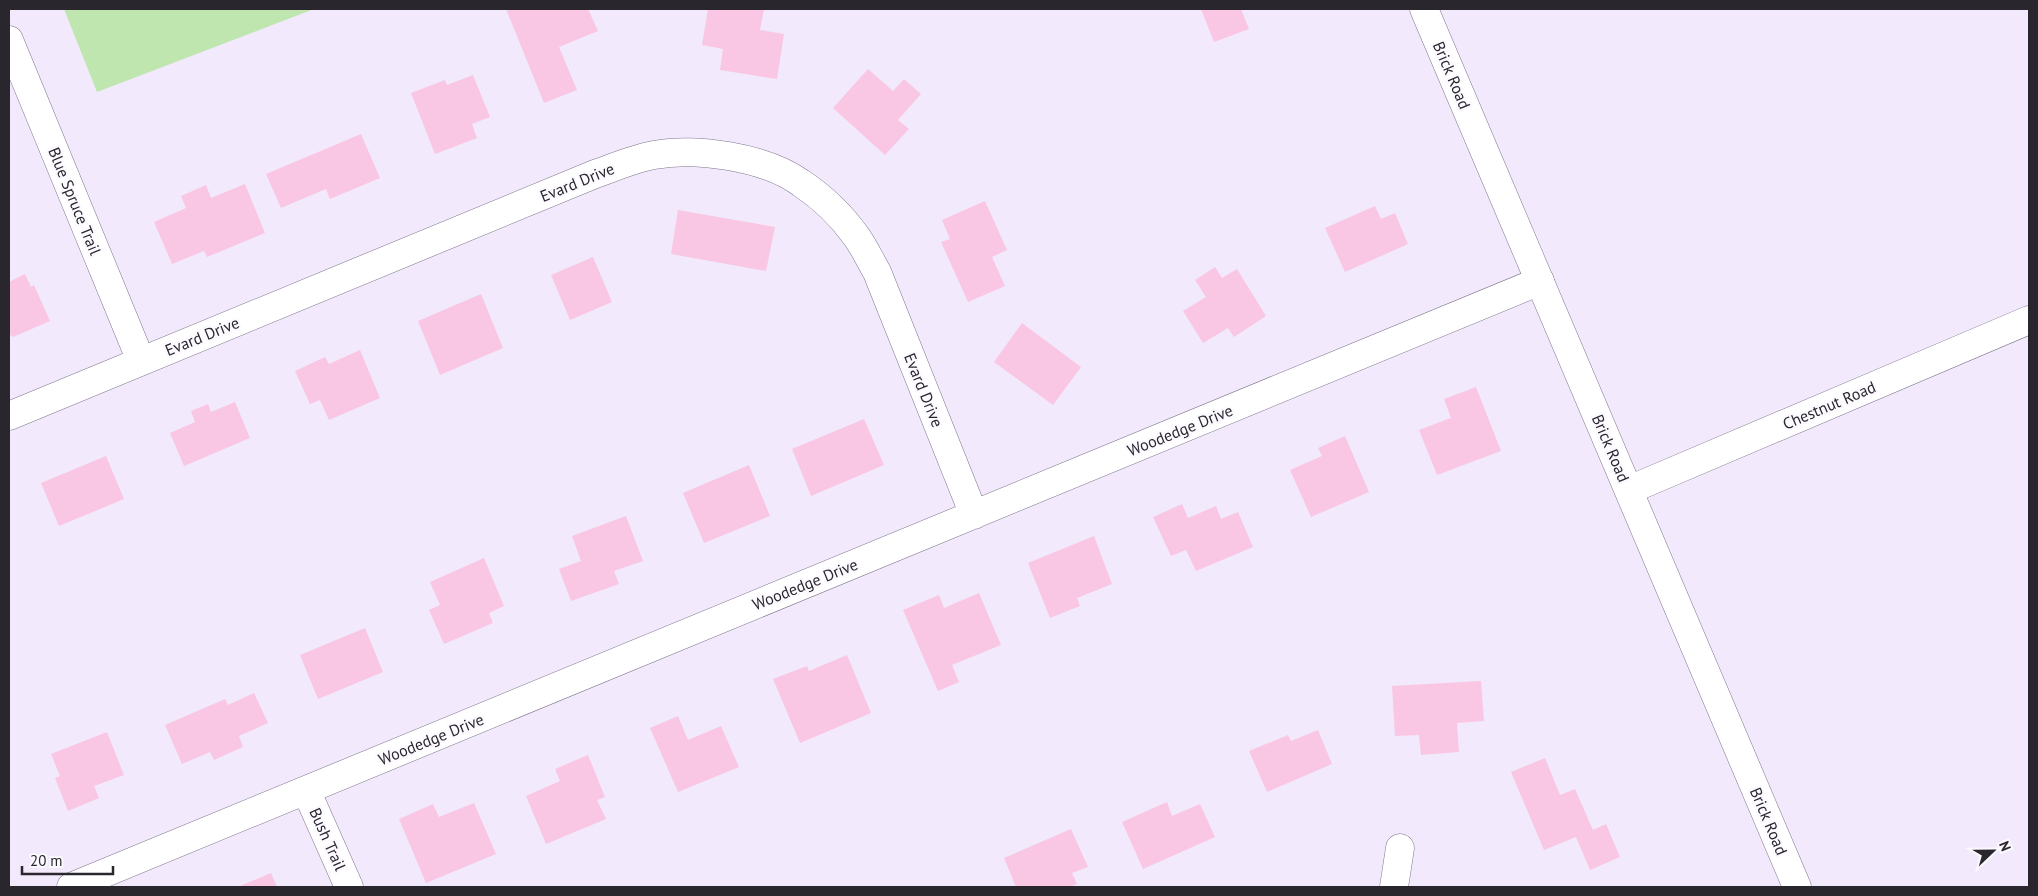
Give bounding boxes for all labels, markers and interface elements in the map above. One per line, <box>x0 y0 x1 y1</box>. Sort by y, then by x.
street label: Brick Road <box>1429 38 1475 112</box>
street label: Blue Spruce Trail <box>44 144 106 258</box>
street label: Evard Drive <box>537 158 617 206</box>
street label: Evard Drive <box>162 312 242 360</box>
street label: Evard Drive <box>900 350 948 430</box>
street label: Chestnut Road <box>1779 376 1879 434</box>
street label: Woodedge Drive <box>1124 400 1236 460</box>
street label: Brick Road <box>1588 411 1634 485</box>
street label: Woodedge Drive <box>749 554 861 614</box>
street label: Woodedge Drive <box>375 709 487 769</box>
street label: Brick Road <box>1746 784 1792 858</box>
street label: Bush Trail <box>305 804 351 874</box>
north arrow <box>1968 826 2018 876</box>
text: N <box>1995 838 2015 854</box>
scale bar <box>22 844 114 876</box>
text: 20 m <box>30 851 63 870</box>

